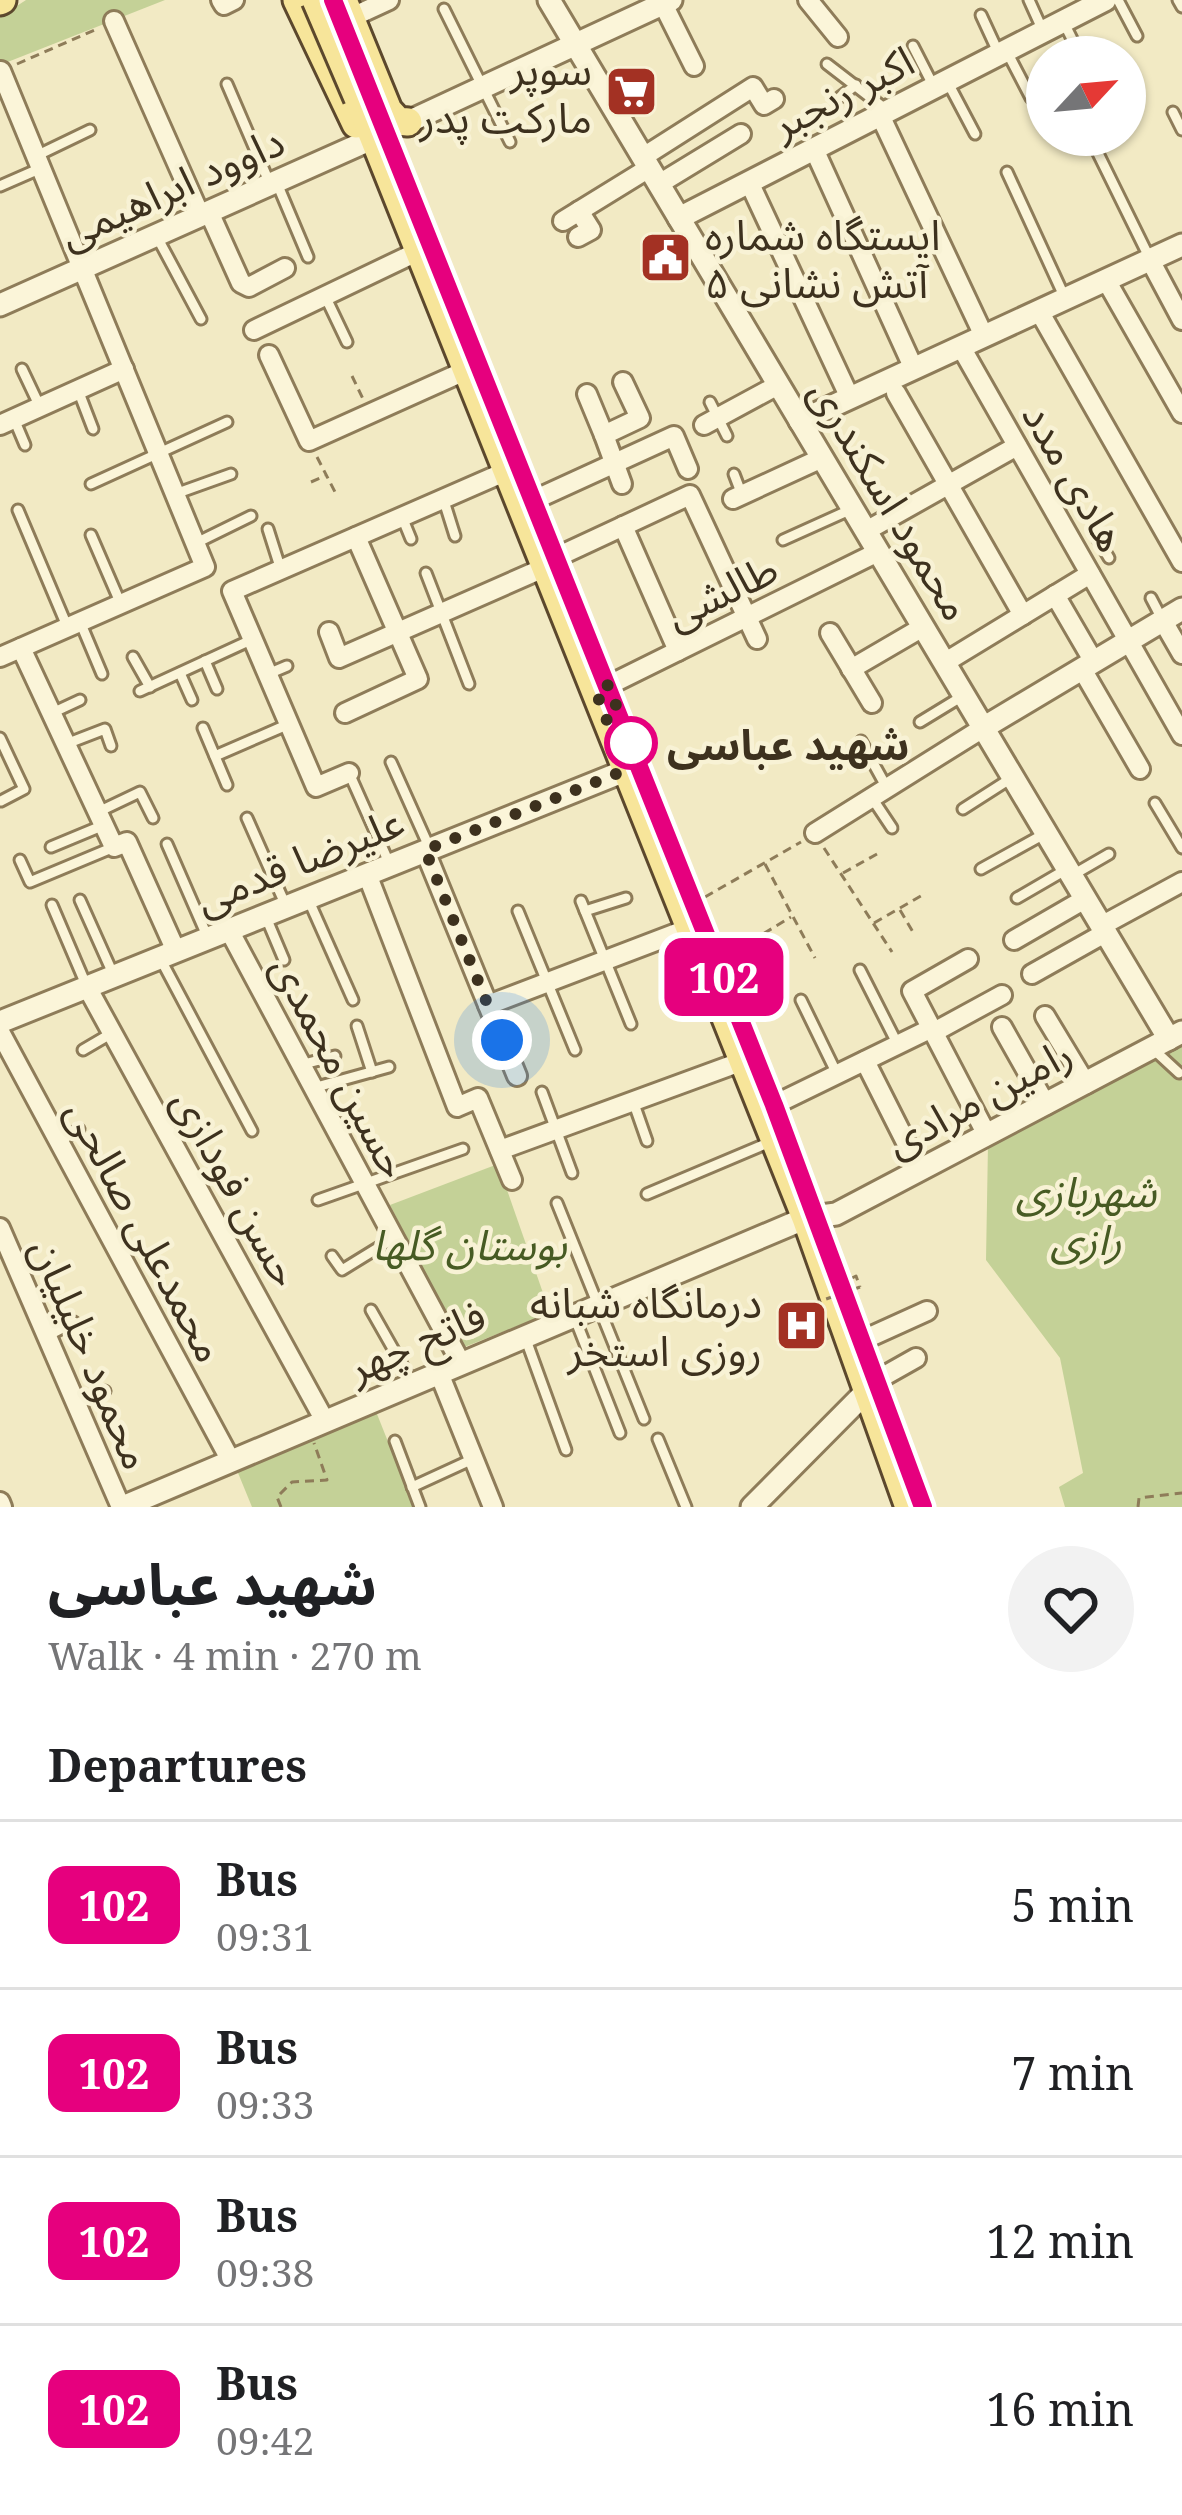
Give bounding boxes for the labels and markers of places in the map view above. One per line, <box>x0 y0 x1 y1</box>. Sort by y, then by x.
place label: سوپر مارکت پدر <box>418 40 592 145</box>
supermarket icon: سوپر مارکت پدر <box>603 64 659 120</box>
place label: ایستگاه شماره ۵ آتش نشانی <box>705 205 941 310</box>
public building icon: ایستگاه شماره ۵ آتش نشانی <box>638 229 694 285</box>
place label: شهید عباسی <box>667 715 909 772</box>
marker: شهید عباسی <box>606 718 656 768</box>
place label: درمانگاه شبانه روزی استخر <box>530 1273 762 1378</box>
hospital icon: درمانگاه شبانه روزی استخر <box>773 1297 829 1353</box>

